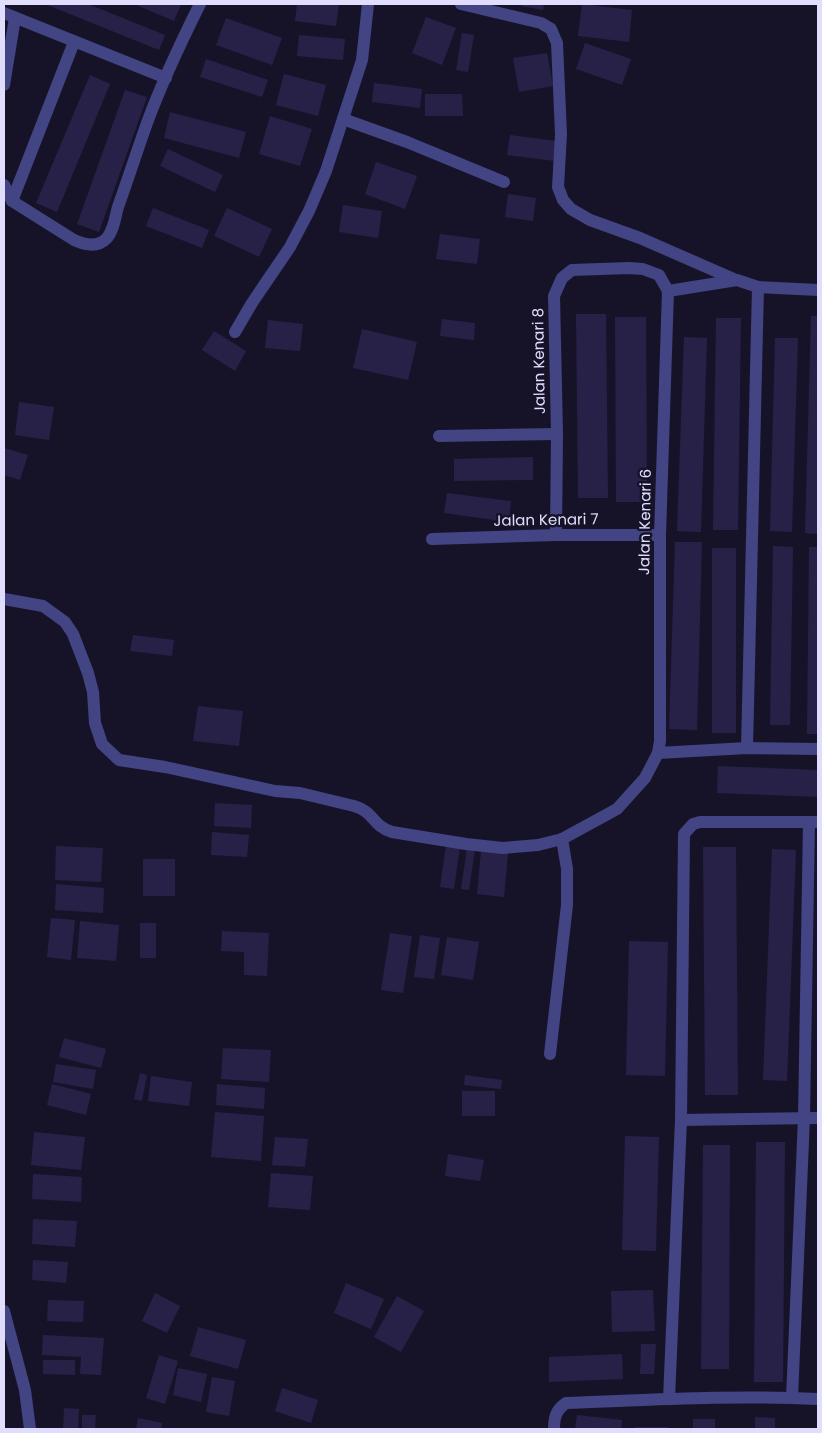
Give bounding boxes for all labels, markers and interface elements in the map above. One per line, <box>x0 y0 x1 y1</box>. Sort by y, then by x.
street label: Jalan Kenari 8 <box>527 308 550 414</box>
street label: Jalan Kenari 6 <box>633 469 656 575</box>
street label: Jalan Kenari 7 <box>493 508 599 531</box>

